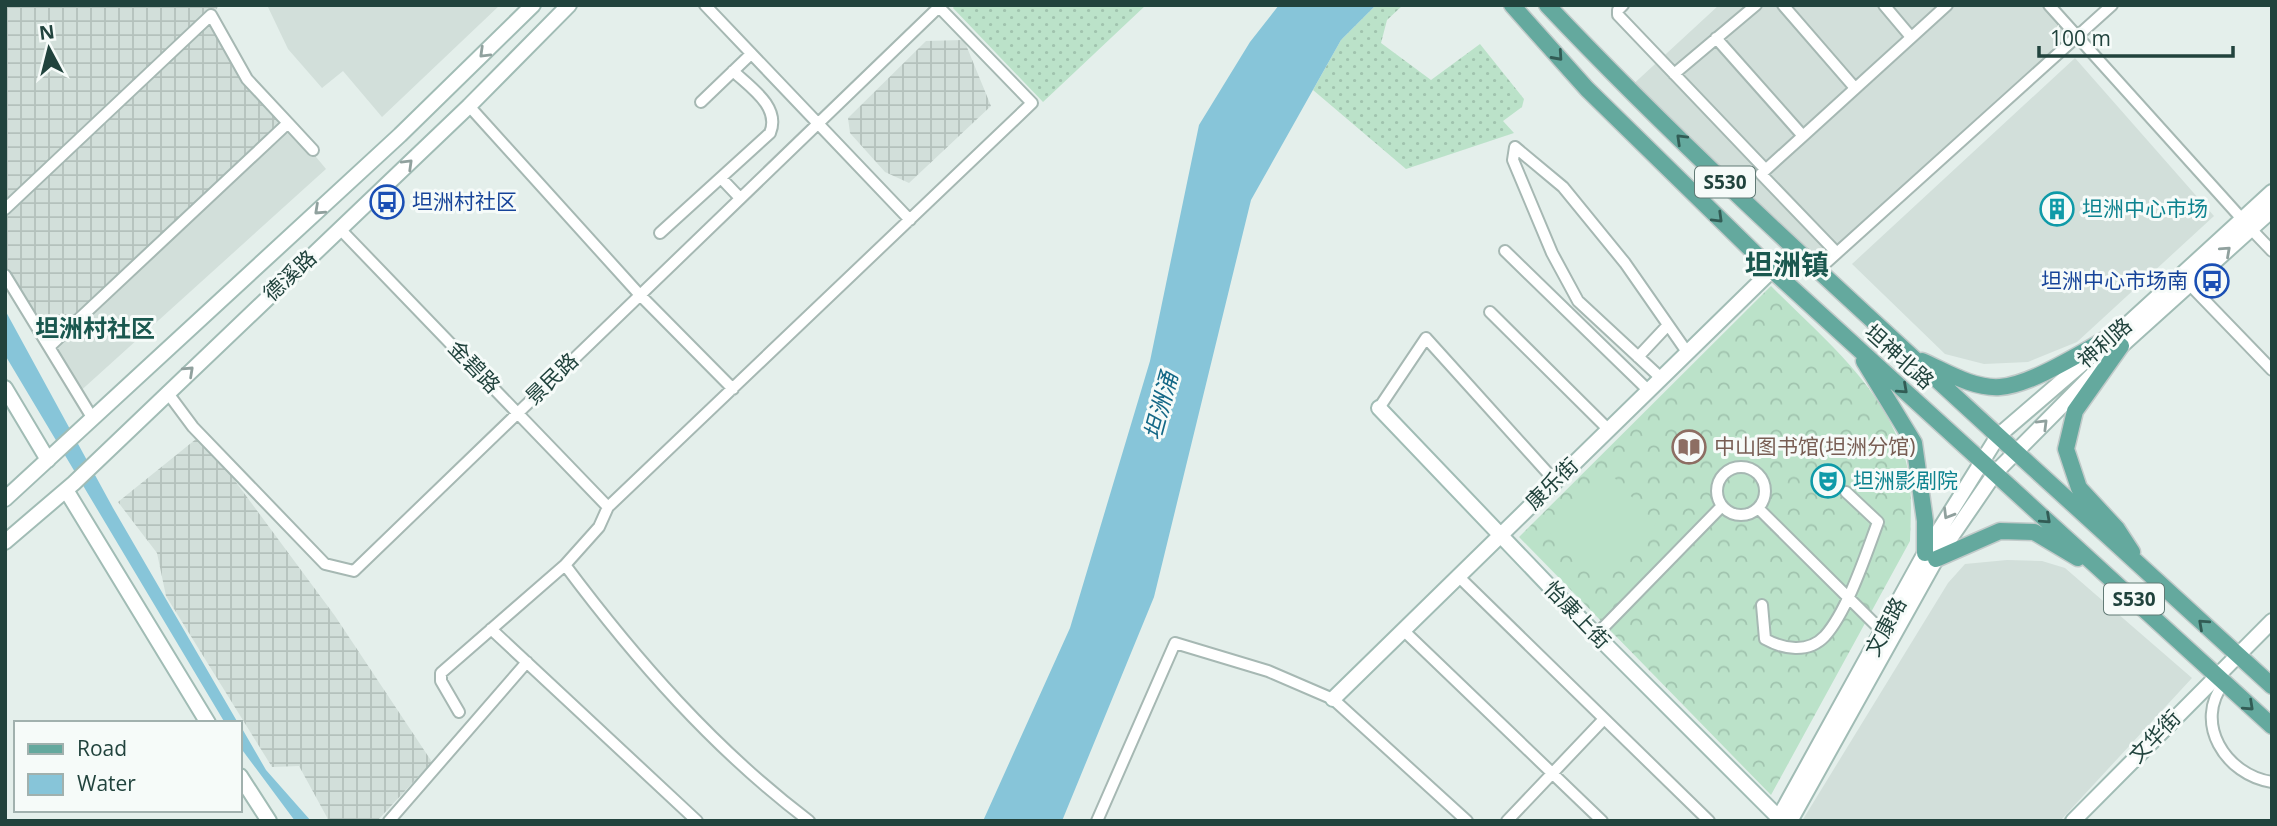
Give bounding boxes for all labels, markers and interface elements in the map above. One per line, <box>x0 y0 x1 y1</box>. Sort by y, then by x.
north arrow <box>14 14 84 84</box>
scale bar <box>2039 14 2233 58</box>
text: N <box>38 18 56 46</box>
text: 100 m <box>2050 24 2111 52</box>
one-way arrow <box>480 45 492 57</box>
one-way arrow <box>1550 48 1562 61</box>
one-way arrow <box>1676 135 1689 148</box>
one-way arrow <box>400 160 413 173</box>
road number: S530 <box>1695 166 1755 198</box>
bus stop icon: 坦洲村社区 <box>368 183 406 221</box>
place label: 坦洲村社区 <box>412 187 517 215</box>
building icon: 坦洲中心市场 <box>2038 190 2076 228</box>
place label: 坦洲中心市场 <box>2082 194 2208 222</box>
one-way arrow <box>314 201 327 214</box>
one-way arrow <box>1710 209 1723 222</box>
street label: 德溪路 <box>257 244 322 307</box>
district label: 坦洲镇 <box>1745 245 1829 283</box>
one-way arrow <box>2218 247 2231 259</box>
bus stop icon: 坦洲中心市场南 <box>2193 262 2231 300</box>
place label: 坦洲中心市场南 <box>2041 266 2188 294</box>
district label: 坦洲村社区 <box>35 311 155 344</box>
street label: 神利路 <box>2071 311 2137 373</box>
street label: 坦神北路 <box>1859 318 1940 395</box>
street label: 金碧路 <box>443 334 507 399</box>
street label: 景民路 <box>519 346 584 410</box>
water label: 坦洲涌 <box>1136 365 1185 443</box>
one-way arrow <box>181 367 194 380</box>
one-way arrow <box>1895 381 1908 393</box>
one-way arrow <box>2035 419 2048 432</box>
library icon: 中山图书馆(坦洲分馆) <box>1670 428 1708 466</box>
place label: 中山图书馆(坦洲分馆) <box>1714 432 1915 460</box>
street label: 康乐街 <box>1519 451 1584 515</box>
theatre icon: 坦洲影剧院 <box>1809 462 1847 500</box>
place label: 坦洲影剧院 <box>1853 466 1958 494</box>
one-way arrow <box>1943 506 1956 519</box>
one-way arrow <box>2038 510 2051 523</box>
street label: 怡康上街 <box>1538 574 1617 654</box>
road number: S530 <box>2104 584 2164 614</box>
street label: 文康路 <box>1858 592 1912 661</box>
one-way arrow <box>2198 620 2211 632</box>
one-way arrow <box>2241 697 2254 710</box>
street label: 文华街 <box>2122 704 2186 769</box>
legend <box>14 721 242 812</box>
text: Road <box>77 734 127 762</box>
text: Water <box>77 769 136 797</box>

